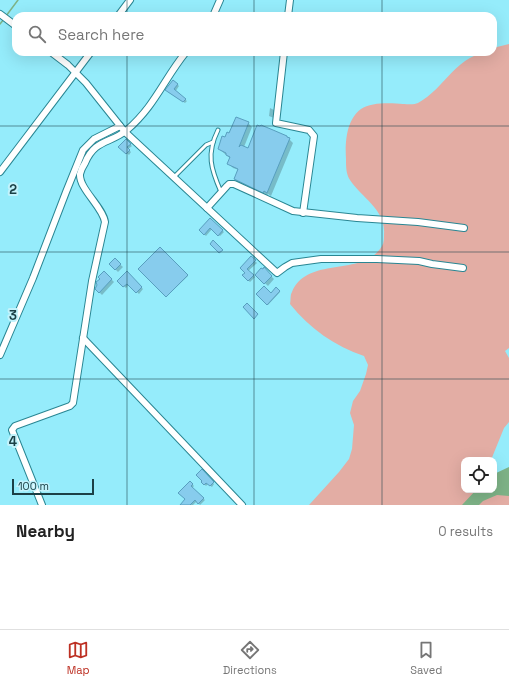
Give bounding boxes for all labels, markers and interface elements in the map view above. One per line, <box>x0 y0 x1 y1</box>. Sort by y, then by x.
search box <box>12 12 497 56</box>
icon: search <box>26 23 48 45</box>
text: Search here <box>58 25 144 44</box>
text: 2 <box>9 181 17 198</box>
text: 3 <box>9 307 17 324</box>
text: 4 <box>9 433 17 450</box>
map controls <box>461 457 497 493</box>
button: locate <box>461 457 497 493</box>
scale bar <box>12 477 94 496</box>
text: 100 m <box>18 479 49 493</box>
text: Nearby <box>16 520 75 542</box>
text: 0 results <box>438 523 493 540</box>
tab: Map <box>67 639 90 677</box>
tab: Directions <box>223 639 277 677</box>
tab: Saved <box>410 639 442 677</box>

